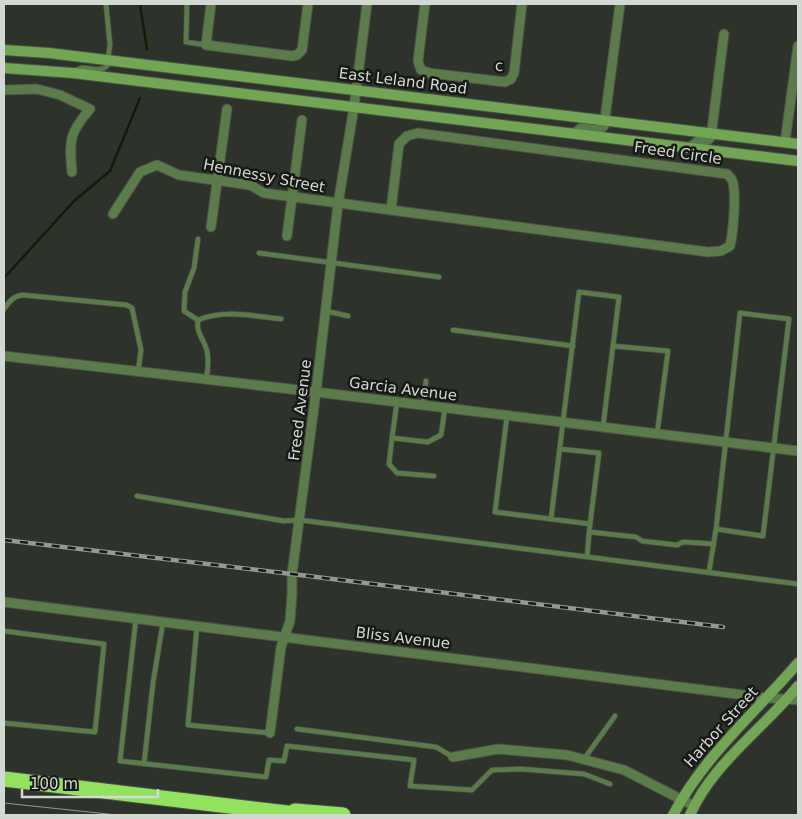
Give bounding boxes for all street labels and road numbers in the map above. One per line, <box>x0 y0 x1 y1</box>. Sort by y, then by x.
street label: c <box>495 57 503 75</box>
street label: East Leland Road <box>338 64 468 98</box>
street label: Freed Circle <box>633 138 723 168</box>
street label: Hennessy Street <box>202 155 326 197</box>
street label: Freed Avenue <box>285 358 315 462</box>
street label: Garcia Avenue <box>348 373 458 405</box>
street label: Bliss Avenue <box>355 623 451 653</box>
street label: Harbor Street <box>680 683 762 771</box>

